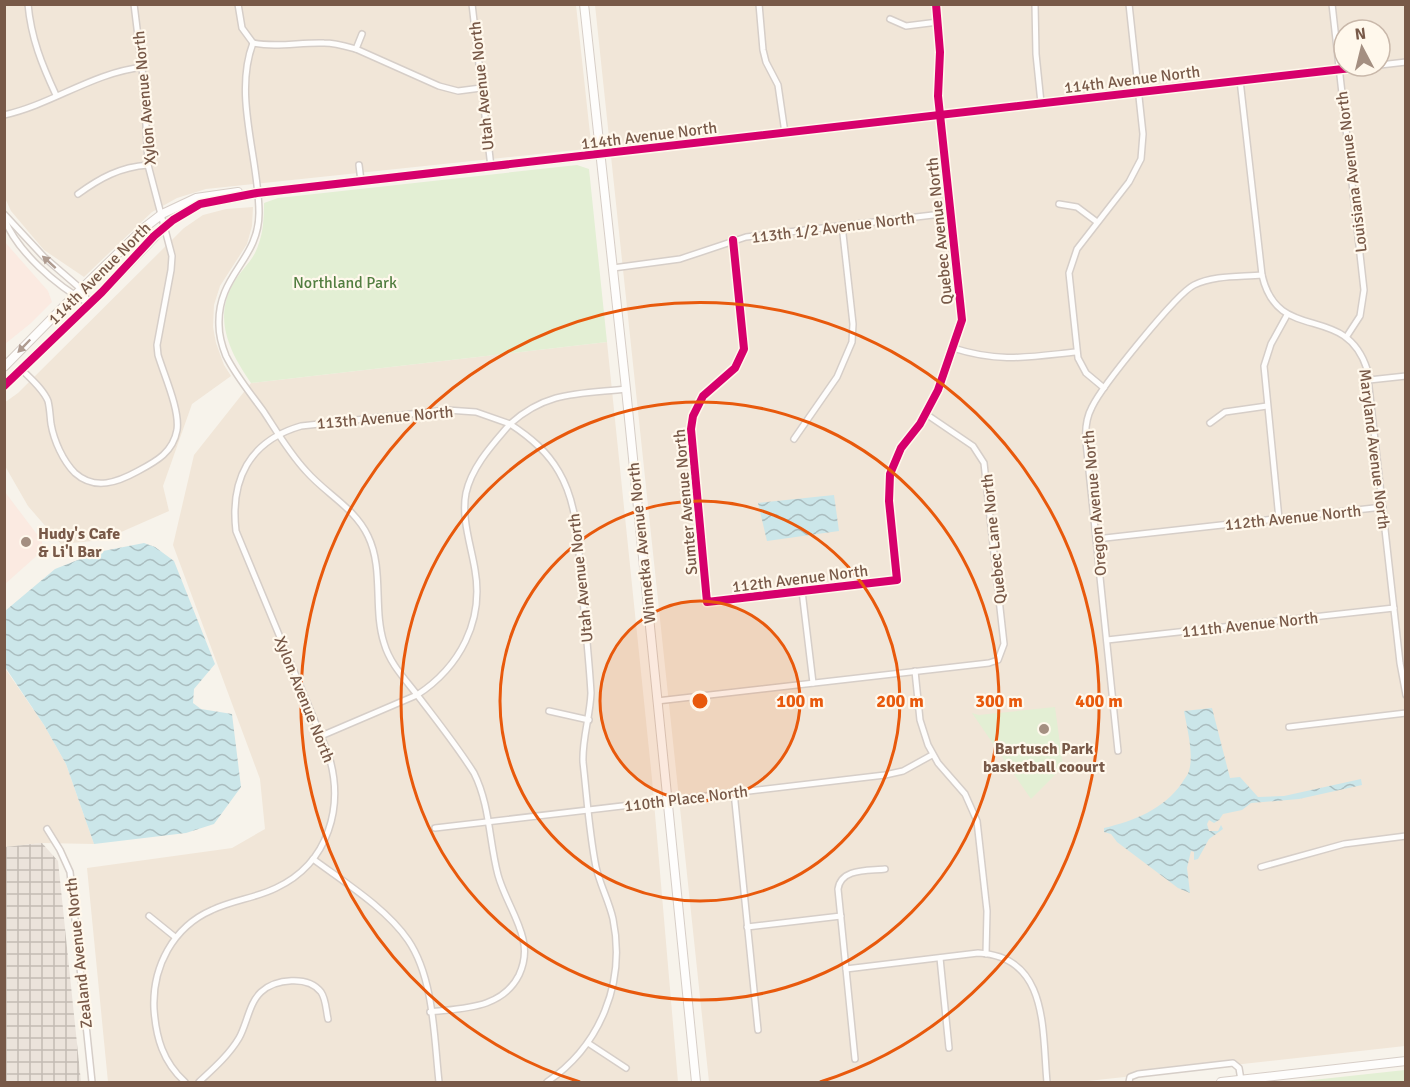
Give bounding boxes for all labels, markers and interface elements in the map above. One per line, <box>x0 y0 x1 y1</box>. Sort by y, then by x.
north arrow <box>1332 18 1392 78</box>
street label: Utah Avenue North <box>465 20 499 152</box>
text: N <box>1354 24 1367 45</box>
street label: Xylon Avenue North <box>129 30 161 166</box>
street label: 114th Avenue North <box>1063 62 1201 98</box>
street label: Louisiana Avenue North <box>1332 90 1372 254</box>
street label: 114th Avenue North <box>580 118 718 154</box>
street label: Quebec Avenue North <box>922 156 958 306</box>
street label: 113th 1/2 Avenue North <box>750 208 916 248</box>
street label: 114th Avenue North <box>44 218 155 329</box>
one-way arrow <box>42 256 57 269</box>
park label: Northland Park <box>293 273 397 293</box>
one-way arrow <box>18 338 32 352</box>
street label: Maryland Avenue North <box>1354 368 1394 531</box>
street label: 113th Avenue North <box>316 402 454 434</box>
street label: Sumter Avenue North <box>670 428 702 576</box>
street label: Oregon Avenue North <box>1079 429 1111 577</box>
street label: Winnetka Avenue North <box>624 461 660 624</box>
street label: Quebec Lane North <box>977 473 1011 605</box>
street label: 112th Avenue North <box>1224 501 1362 535</box>
street label: Utah Avenue North <box>564 512 598 644</box>
place label: Hudy's Cafe & Li'l Bar <box>38 524 120 562</box>
marker: Hudy's Cafe & Li'l Bar <box>19 535 33 549</box>
street label: 112th Avenue North <box>731 561 869 597</box>
street label: 111th Avenue North <box>1181 608 1319 642</box>
street label: Xylon Avenue North <box>270 633 339 766</box>
text: 100 m <box>776 690 824 712</box>
text: 200 m <box>876 690 924 712</box>
text: 300 m <box>975 690 1023 712</box>
text: 400 m <box>1075 690 1123 712</box>
centre of rings <box>690 691 710 711</box>
marker: Bartusch Park basketball coourt <box>1037 722 1051 736</box>
place label: Bartusch Park basketball coourt <box>983 739 1105 777</box>
street label: 110th Place North <box>623 781 749 816</box>
street label: Zealand Avenue North <box>61 876 97 1029</box>

